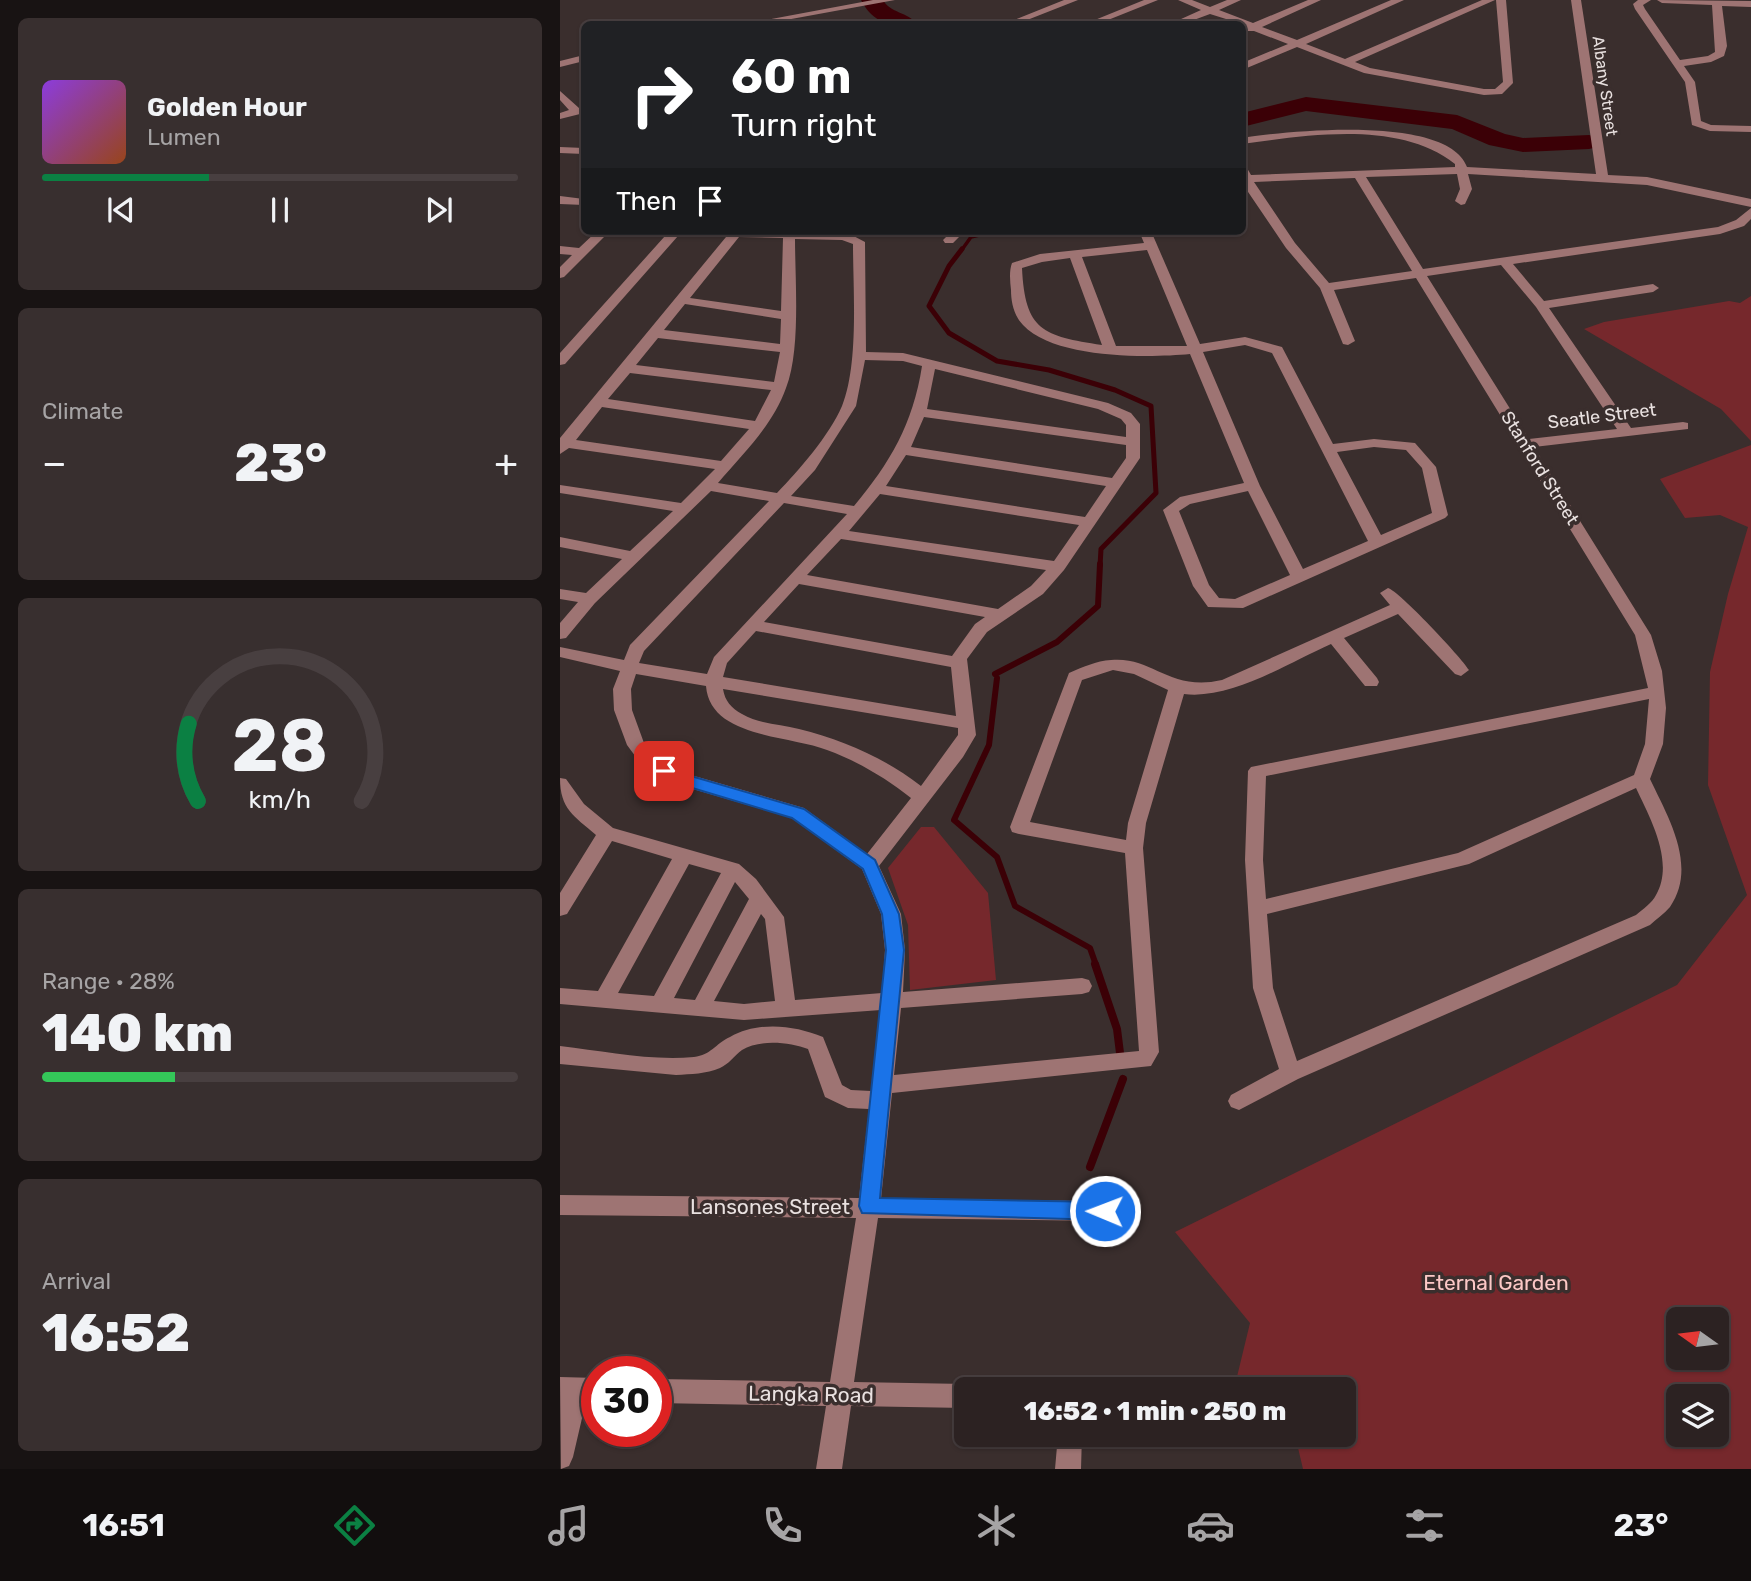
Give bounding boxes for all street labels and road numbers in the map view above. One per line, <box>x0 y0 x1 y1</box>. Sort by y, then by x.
street label: Albany Street <box>1589 35 1621 137</box>
street label: Seatle Street <box>1547 398 1657 434</box>
street label: Stanford Street <box>1496 407 1584 529</box>
street label: Lansones Street <box>690 1194 850 1219</box>
street label: Langka Road <box>748 1380 874 1408</box>

